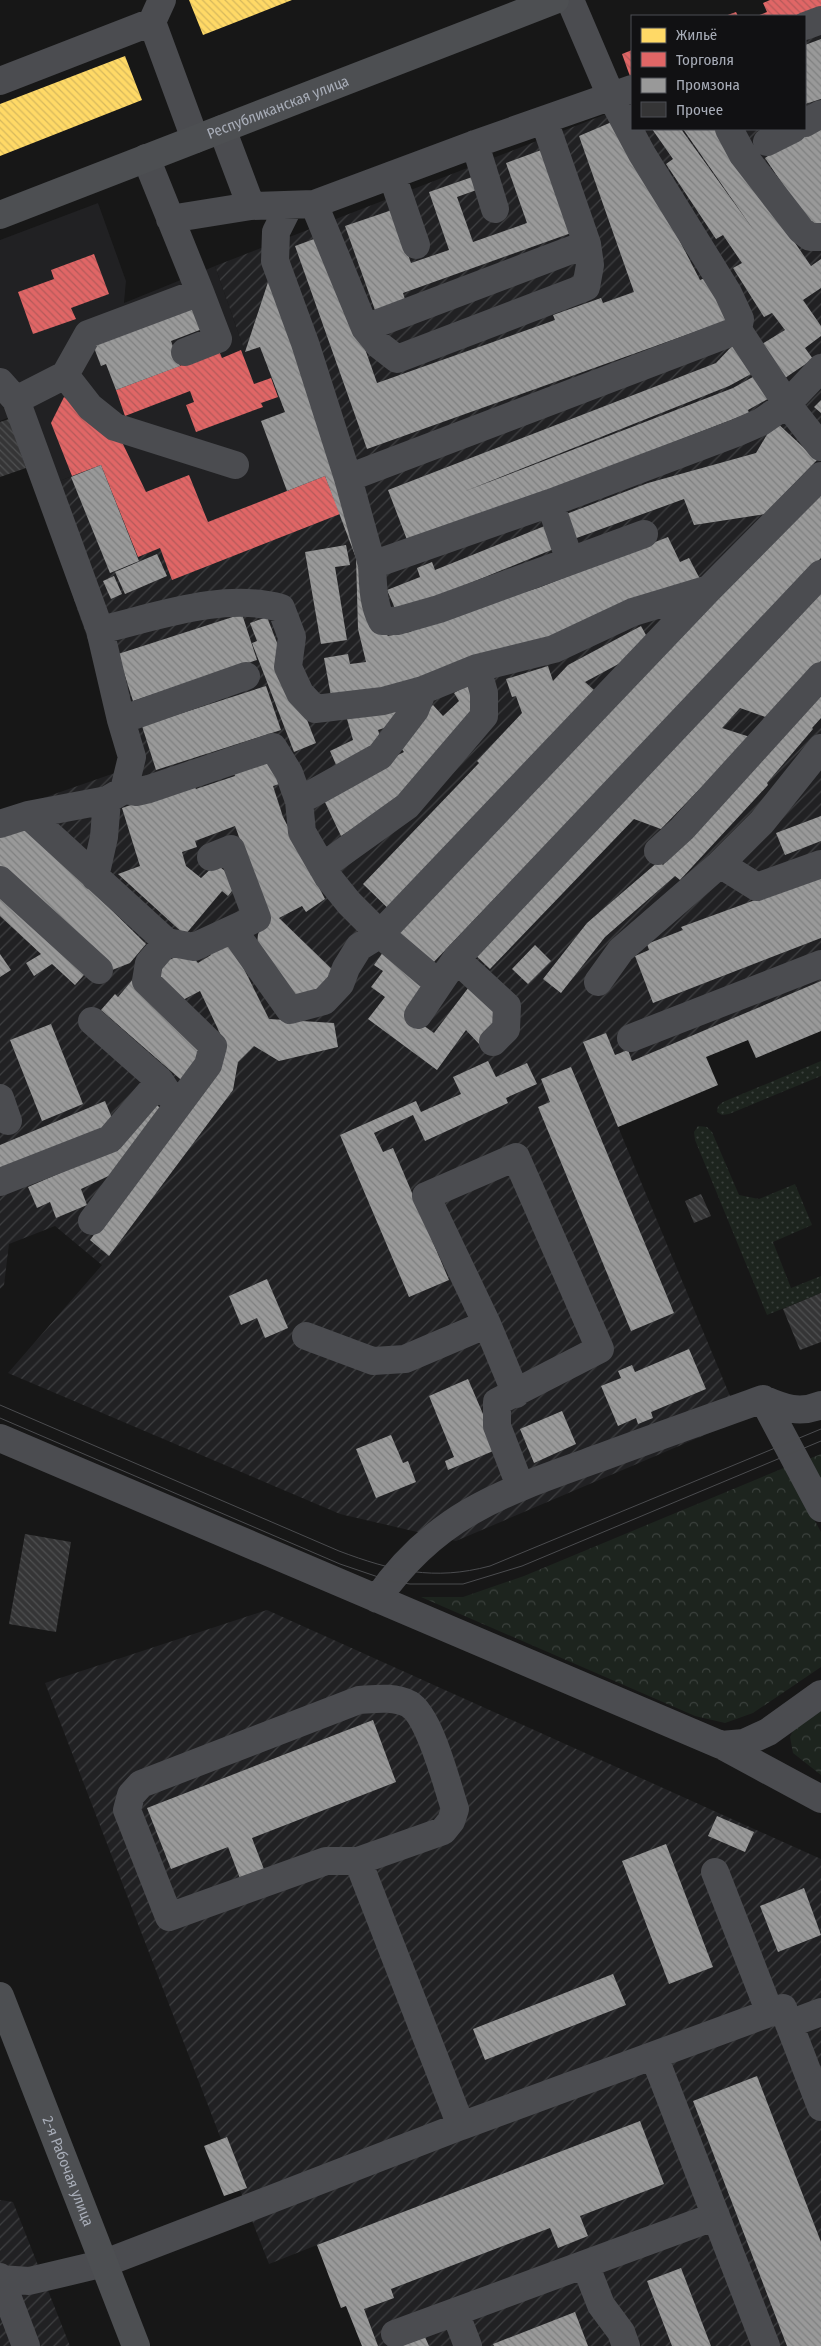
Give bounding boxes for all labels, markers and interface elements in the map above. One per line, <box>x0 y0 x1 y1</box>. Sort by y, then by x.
legend <box>631 15 806 130</box>
text: Жильё <box>676 26 717 44</box>
text: Торговля <box>676 51 734 69</box>
street label: Республиканская улица <box>204 72 351 143</box>
text: Промзона <box>676 76 740 94</box>
text: Прочее <box>676 101 723 119</box>
street label: 2-я Рабочая улица <box>39 2114 98 2229</box>

